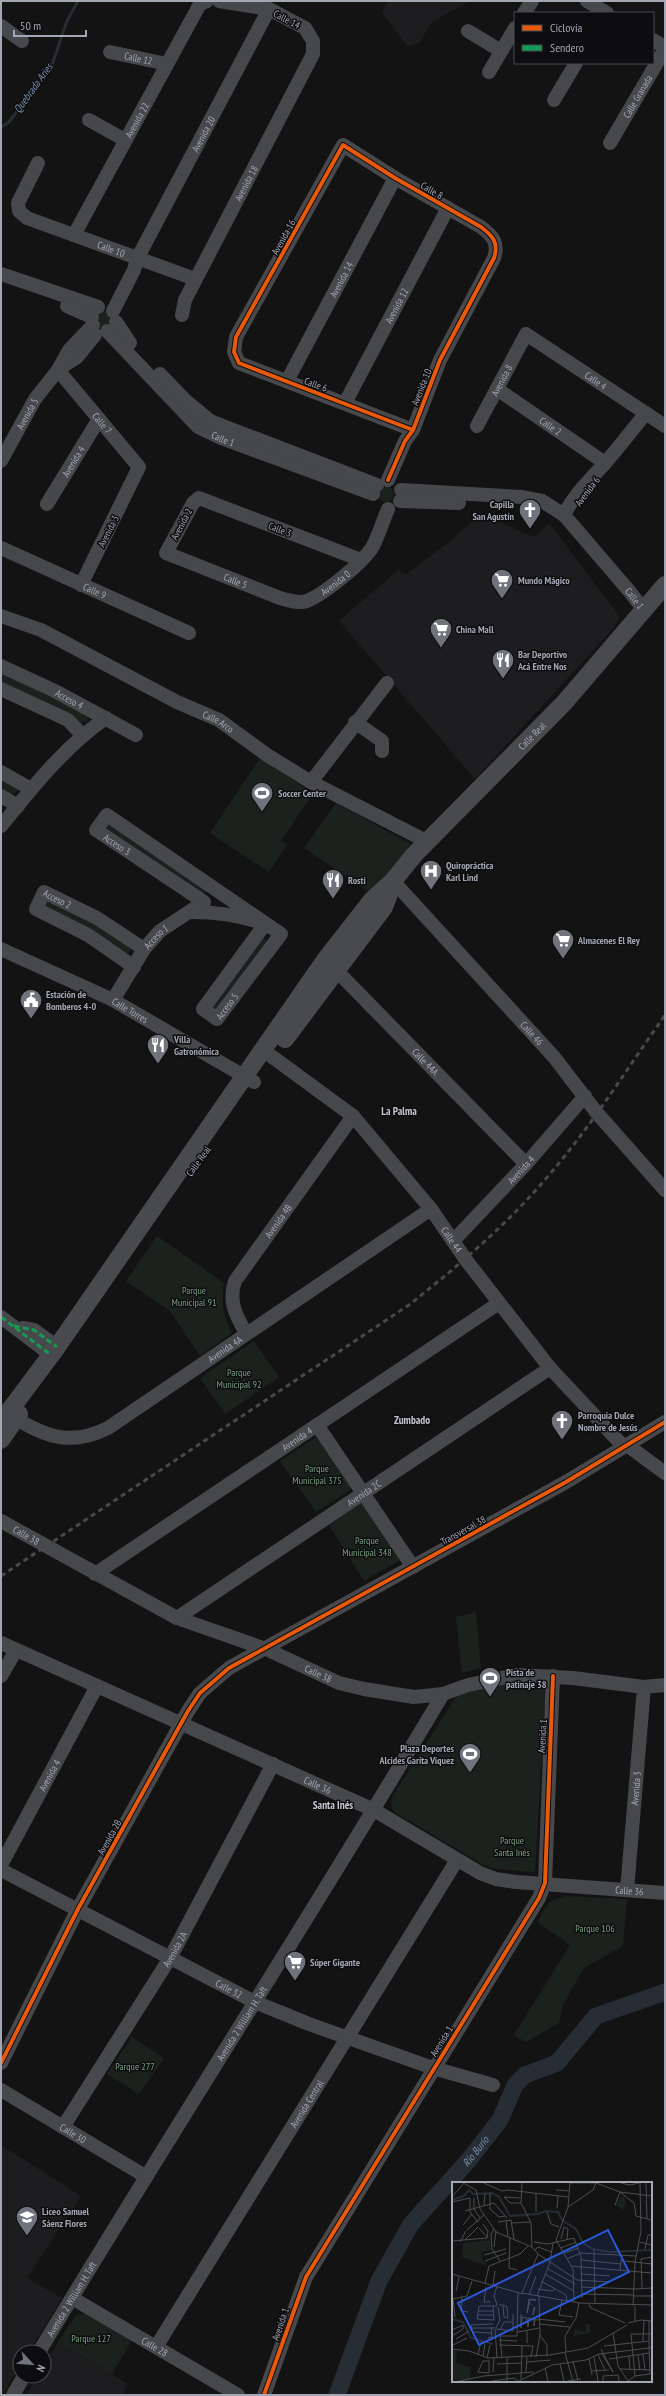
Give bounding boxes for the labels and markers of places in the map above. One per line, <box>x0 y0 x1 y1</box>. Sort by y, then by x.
church icon: Capilla San Agustín <box>517 497 543 530</box>
place label: Capilla San Agustín <box>472 498 514 523</box>
supermarket icon: Mundo Mágico <box>489 567 515 600</box>
place label: Mundo Mágico <box>518 574 570 587</box>
supermarket icon: China Mall <box>428 616 454 649</box>
place label: China Mall <box>456 623 494 636</box>
restaurant icon: Bar Deportivo Acá Entre Nos <box>490 647 516 680</box>
place label: Bar Deportivo Acá Entre Nos <box>517 648 568 673</box>
sports icon: Soccer Center <box>249 780 275 813</box>
place label: Soccer Center <box>278 787 326 800</box>
hospital icon: Quiropráctica Karl Lind <box>418 858 444 891</box>
place label: Quiropráctica Karl Lind <box>446 859 493 884</box>
restaurant icon: Rosti <box>320 867 346 900</box>
place label: Rosti <box>348 874 366 887</box>
supermarket icon: Almacenes El Rey <box>550 927 576 960</box>
place label: Almacenes El Rey <box>577 934 641 947</box>
public building icon: Estación de Bomberos 4-0 <box>18 987 44 1020</box>
place label: Estación de Bomberos 4-0 <box>46 988 96 1013</box>
restaurant icon: Villa Gatronómica <box>145 1032 171 1065</box>
place label: Villa Gatronómica <box>173 1033 219 1058</box>
church icon: Parroquia Dulce Nombre de Jesús <box>549 1408 575 1441</box>
place label: Parroquia Dulce Nombre de Jesús <box>578 1409 638 1434</box>
sports icon: Pista de patinaje 38 <box>477 1665 503 1698</box>
place label: Pista de patinaje 38 <box>506 1666 547 1691</box>
sports icon: Plaza Deportes Alcides Garita Víquez <box>457 1741 483 1774</box>
place label: Plaza Deportes Alcides Garita Víquez <box>379 1742 454 1767</box>
supermarket icon: Súper Gigante <box>282 1949 308 1982</box>
place label: Súper Gigante <box>310 1956 360 1969</box>
school or university icon: Liceo Samuel Sáenz Flores <box>14 2204 40 2237</box>
place label: Liceo Samuel Sáenz Flores <box>42 2205 90 2230</box>

